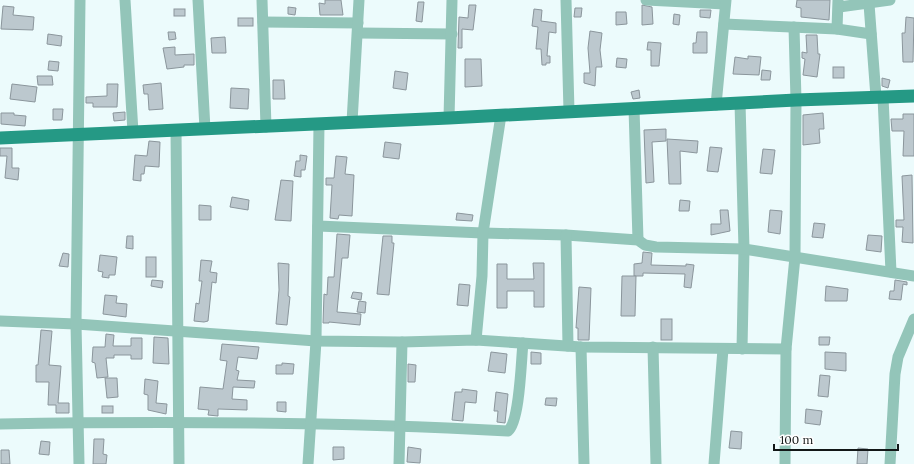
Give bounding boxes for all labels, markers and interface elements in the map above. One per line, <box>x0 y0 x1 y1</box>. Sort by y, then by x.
scale bar <box>774 426 898 452</box>
text: 100 m <box>780 432 813 447</box>

